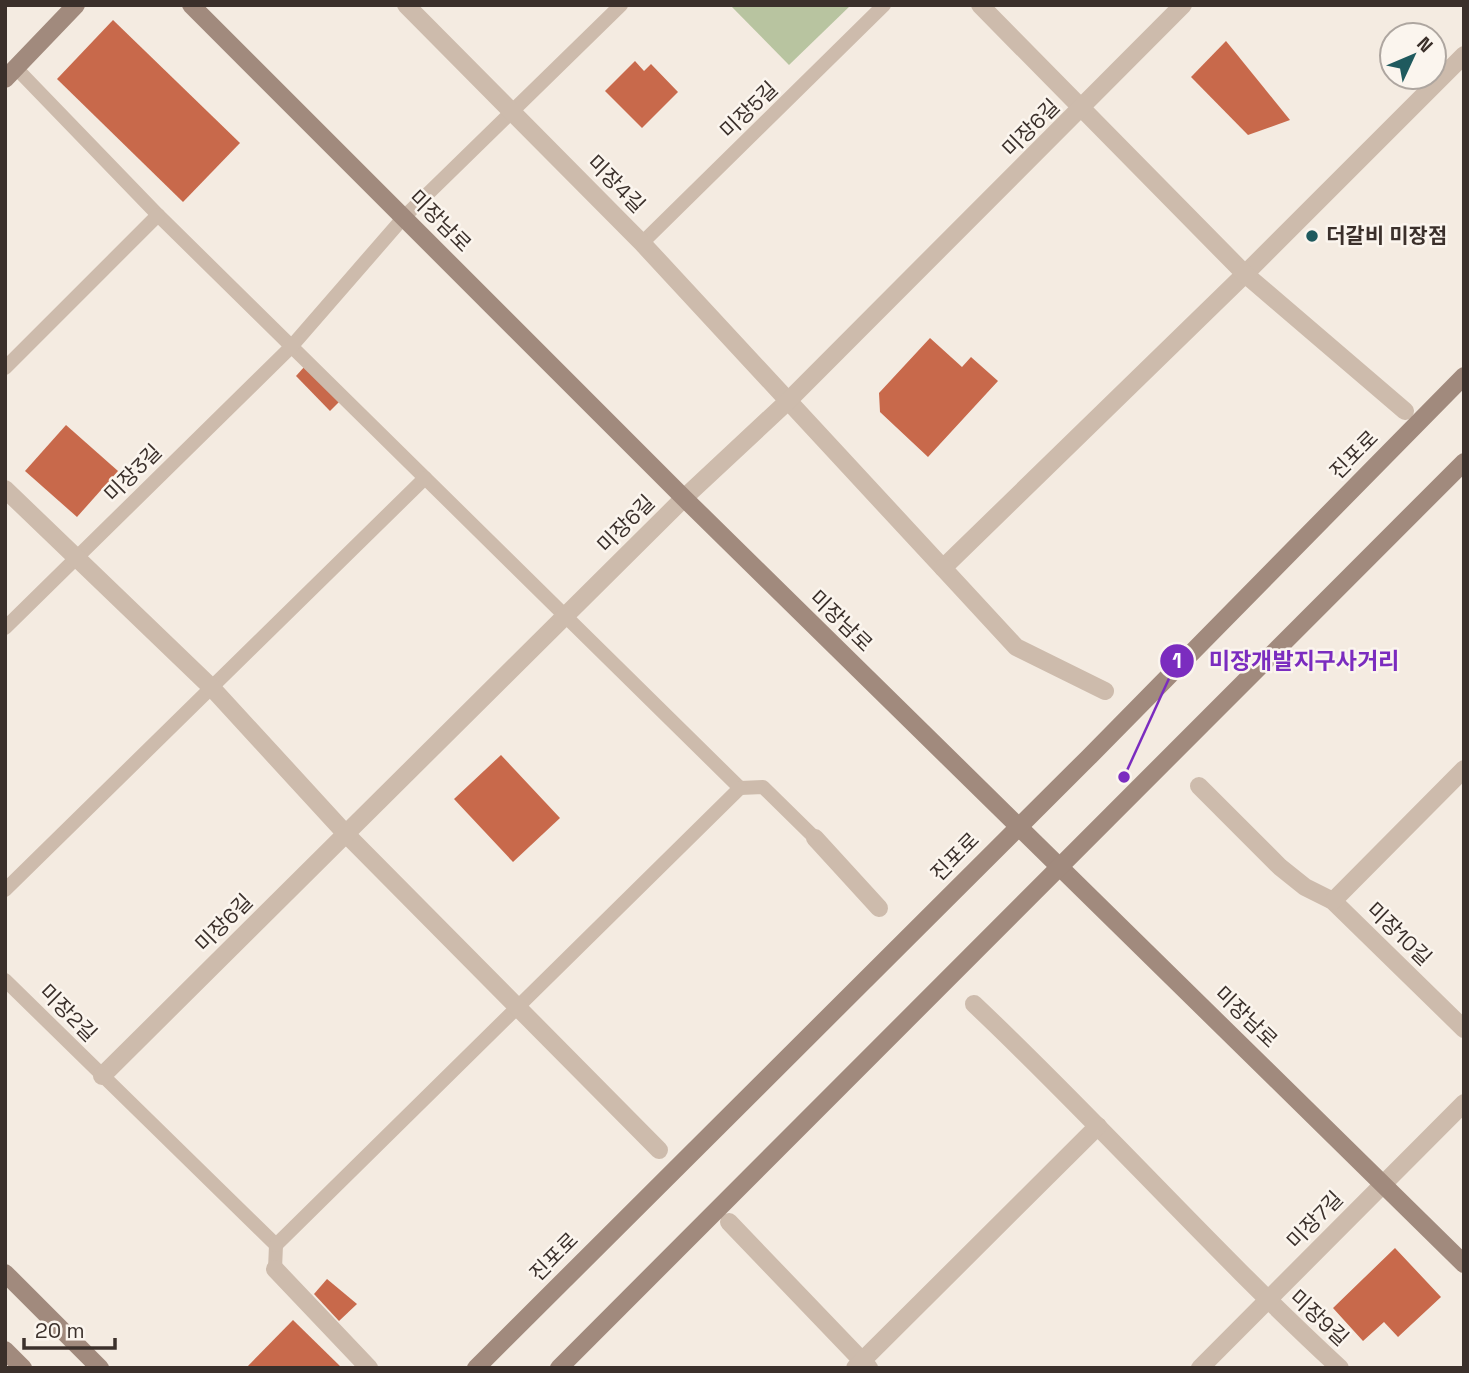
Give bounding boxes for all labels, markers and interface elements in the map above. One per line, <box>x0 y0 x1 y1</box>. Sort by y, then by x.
north arrow <box>1378 21 1448 91</box>
text: N <box>1411 31 1438 58</box>
street label: 미장5길 <box>714 75 783 144</box>
street label: 미장6길 <box>996 93 1065 162</box>
street label: 미장4길 <box>582 149 651 218</box>
street label: 미장남로 <box>403 184 477 258</box>
place label: 더갈비 미장점 <box>1326 222 1447 249</box>
marker: 더갈비 미장점 <box>1304 228 1320 244</box>
street label: 진포로 <box>1324 425 1384 485</box>
street label: 미장3길 <box>98 438 167 507</box>
street label: 미장6길 <box>591 489 660 558</box>
street label: 미장남로 <box>804 584 879 657</box>
callout: 미장개발지구사거리 <box>1160 639 1413 683</box>
text: 미장개발지구사거리 <box>1209 646 1399 676</box>
text: 1 <box>1172 647 1182 674</box>
street label: 진포로 <box>925 827 985 887</box>
street label: 미장6길 <box>189 888 258 957</box>
street label: 미장10길 <box>1361 896 1438 971</box>
street label: 미장2길 <box>34 978 103 1047</box>
street label: 미장남로 <box>1209 980 1284 1053</box>
street label: 미장7길 <box>1281 1185 1349 1254</box>
street label: 진포로 <box>524 1227 584 1287</box>
street label: 미장9길 <box>1284 1284 1354 1352</box>
scale bar <box>24 1306 116 1350</box>
text: 20 m <box>35 1317 85 1344</box>

